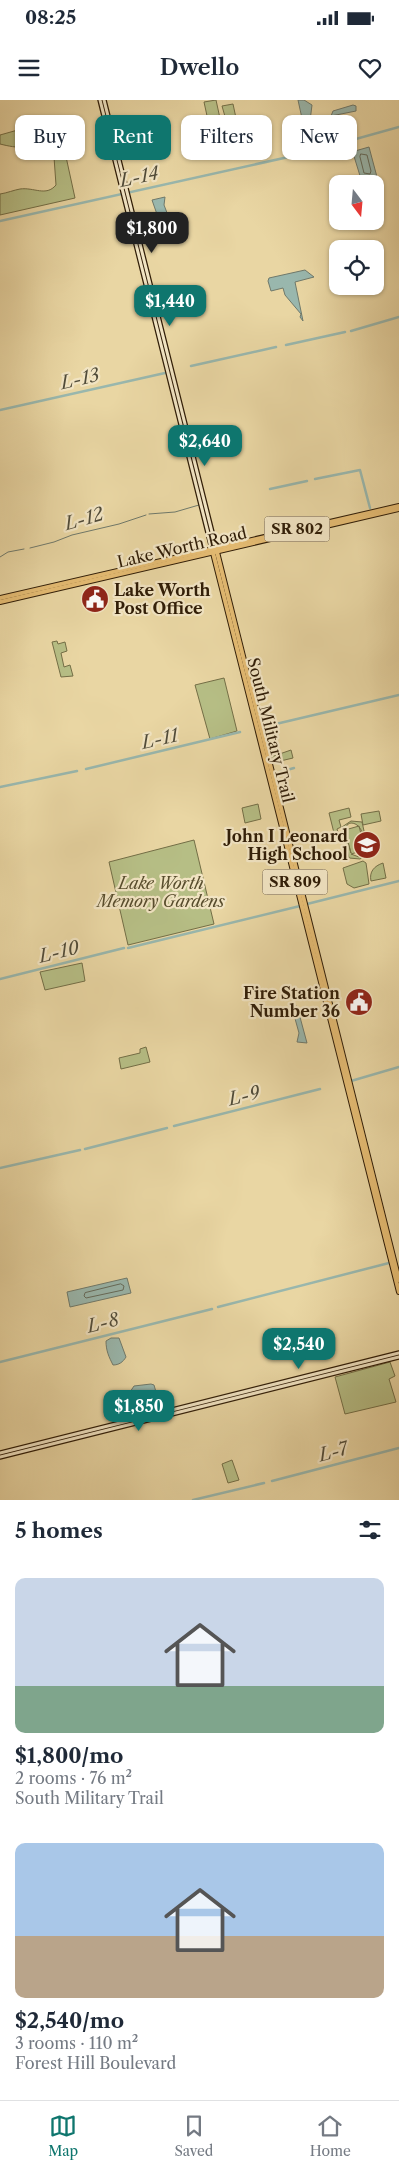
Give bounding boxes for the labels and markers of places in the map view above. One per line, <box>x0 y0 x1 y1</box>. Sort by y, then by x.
pin: $1,800 <box>111 212 193 254</box>
pin: $1,440 <box>129 284 211 327</box>
pin: $2,640 <box>164 424 246 467</box>
place label: Lake Worth Post Office <box>114 580 211 618</box>
public building icon: Lake Worth Post Office <box>80 584 110 614</box>
place label: John I Leonard High School <box>223 826 348 864</box>
school or university icon: John I Leonard High School <box>352 830 382 860</box>
place label: Fire Station Number 36 <box>243 983 340 1021</box>
public building icon: Fire Station Number 36 <box>344 987 374 1017</box>
pin: $2,540 <box>258 1328 340 1370</box>
pin: $1,850 <box>98 1390 180 1432</box>

